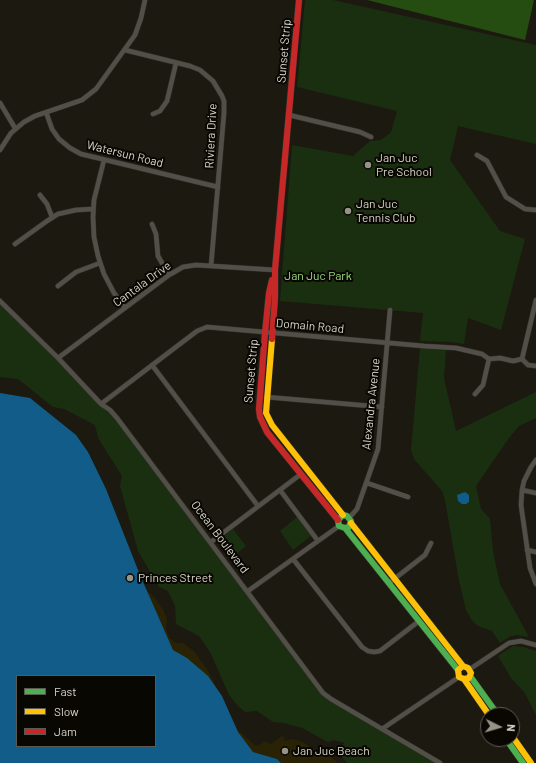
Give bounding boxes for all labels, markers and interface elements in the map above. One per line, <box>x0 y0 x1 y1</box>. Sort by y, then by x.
street label: Sunset Strip <box>274 18 294 84</box>
street label: Riviera Drive <box>202 103 220 169</box>
street label: Watersun Road <box>85 138 165 170</box>
place label: Jan Juc Pre School <box>376 151 432 179</box>
marker: Jan Juc Pre School <box>363 160 373 170</box>
place label: Jan Juc Tennis Club <box>356 197 416 225</box>
marker: Jan Juc Tennis Club <box>343 206 353 216</box>
street label: Cantala Drive <box>110 258 174 310</box>
park label: Jan Juc Park <box>284 269 352 283</box>
street label: Domain Road <box>275 316 345 336</box>
street label: Sunset Strip <box>241 338 261 404</box>
street label: Alexandra Avenue <box>359 357 383 451</box>
street label: Ocean Boulevard <box>188 498 252 576</box>
place label: Princes Street <box>138 571 212 585</box>
marker: Princes Street <box>125 573 135 583</box>
legend <box>16 675 156 747</box>
text: Fast <box>54 684 77 698</box>
text: Slow <box>54 704 79 718</box>
north arrow <box>480 707 520 747</box>
text: Jam <box>54 724 77 738</box>
text: N <box>505 724 518 732</box>
place label: Jan Juc Beach <box>293 744 370 758</box>
marker: Jan Juc Beach <box>280 746 290 756</box>

